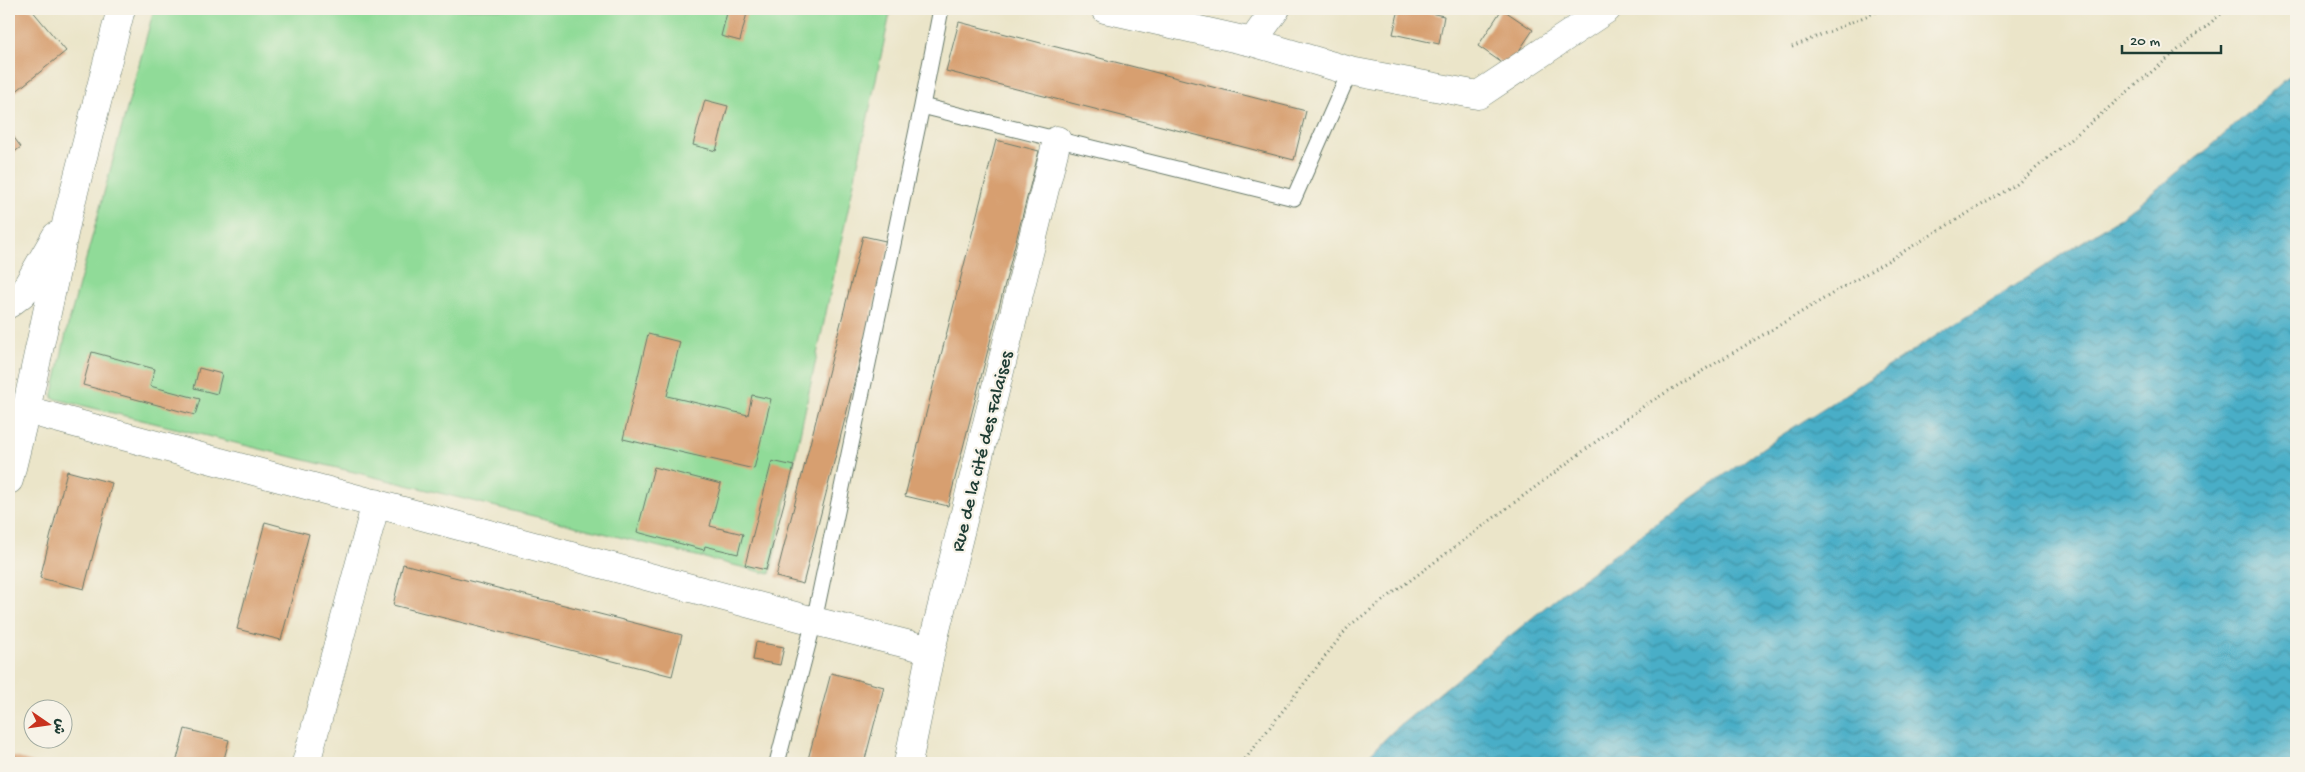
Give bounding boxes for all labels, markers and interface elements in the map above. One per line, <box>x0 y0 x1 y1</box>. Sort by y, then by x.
scale bar <box>2122 22 2221 54</box>
text: 20 m <box>2130 33 2160 51</box>
street label: Rue de la cité des Falaises <box>947 348 1020 555</box>
north arrow <box>22 700 72 750</box>
text: ش <box>48 717 68 736</box>

